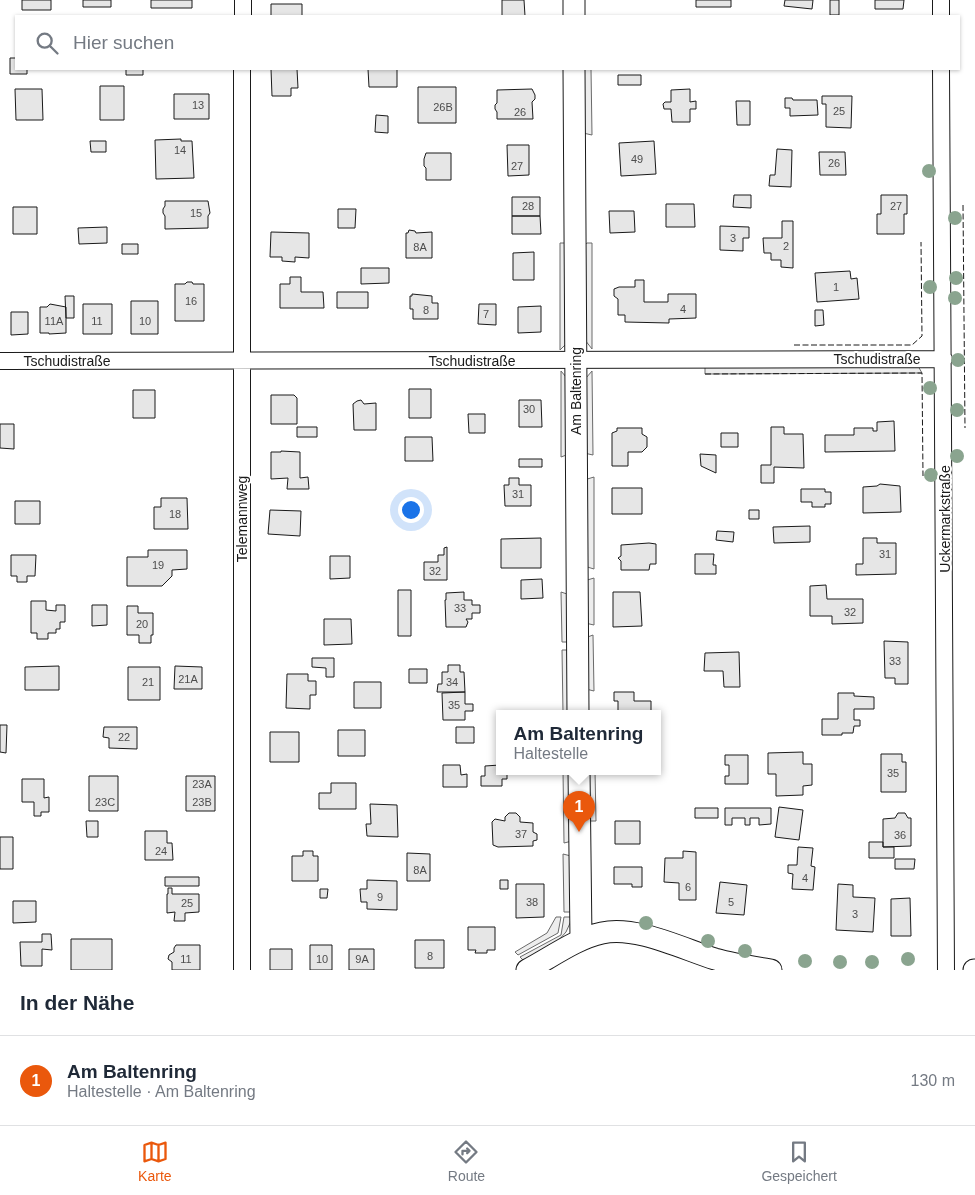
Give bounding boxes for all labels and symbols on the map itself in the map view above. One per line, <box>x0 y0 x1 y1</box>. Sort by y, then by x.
house number: 13 <box>192 99 204 111</box>
house number: 26B <box>433 101 453 113</box>
house number: 25 <box>833 105 845 117</box>
house number: 26 <box>514 106 526 118</box>
house number: 14 <box>174 144 186 156</box>
house number: 49 <box>631 153 643 165</box>
house number: 26 <box>828 157 840 169</box>
house number: 27 <box>511 160 523 172</box>
house number: 28 <box>522 200 534 212</box>
house number: 27 <box>890 200 902 212</box>
house number: 15 <box>190 207 202 219</box>
house number: 3 <box>730 232 736 244</box>
house number: 2 <box>783 240 789 252</box>
house number: 8A <box>413 241 427 253</box>
house number: 1 <box>833 281 839 293</box>
house number: 16 <box>185 295 197 307</box>
house number: 4 <box>680 303 686 315</box>
house number: 8 <box>423 304 429 316</box>
house number: 7 <box>483 308 489 320</box>
house number: 11A <box>45 315 64 327</box>
house number: 11 <box>91 315 103 327</box>
house number: 10 <box>139 315 151 327</box>
street label: Am Baltenring <box>568 347 584 435</box>
street label: Tschudistraße <box>833 351 921 367</box>
street label: Tschudistraße <box>23 353 111 369</box>
street label: Tschudistraße <box>428 353 516 369</box>
house number: 30 <box>523 403 535 415</box>
street label: Uckermarkstraße <box>937 465 953 573</box>
street label: Telemannweg <box>234 476 250 562</box>
house number: 31 <box>512 488 524 500</box>
your location <box>398 497 424 523</box>
house number: 18 <box>169 508 181 520</box>
house number: 31 <box>879 548 891 560</box>
house number: 19 <box>152 559 164 571</box>
house number: 32 <box>429 565 441 577</box>
house number: 33 <box>454 602 466 614</box>
house number: 32 <box>844 606 856 618</box>
house number: 20 <box>136 618 148 630</box>
house number: 33 <box>889 655 901 667</box>
house number: 21A <box>178 673 198 685</box>
house number: 21 <box>142 676 154 688</box>
house number: 34 <box>446 676 458 688</box>
house number: 35 <box>448 699 460 711</box>
house number: 22 <box>118 731 130 743</box>
house number: 35 <box>887 767 899 779</box>
house number: 23A <box>192 778 212 790</box>
pin: 1 <box>563 791 595 832</box>
house number: 23C <box>95 796 115 808</box>
house number: 23B <box>192 796 212 808</box>
house number: 37 <box>515 828 527 840</box>
house number: 36 <box>894 829 906 841</box>
house number: 24 <box>155 845 167 857</box>
house number: 8A <box>413 864 427 876</box>
house number: 4 <box>802 872 808 884</box>
house number: 6 <box>685 881 691 893</box>
house number: 9 <box>377 891 383 903</box>
house number: 38 <box>526 896 538 908</box>
house number: 5 <box>728 896 734 908</box>
house number: 25 <box>181 897 193 909</box>
house number: 3 <box>852 908 858 920</box>
house number: 8 <box>427 950 433 962</box>
house number: 11 <box>180 953 192 965</box>
house number: 10 <box>316 953 328 965</box>
house number: 9A <box>355 953 369 965</box>

